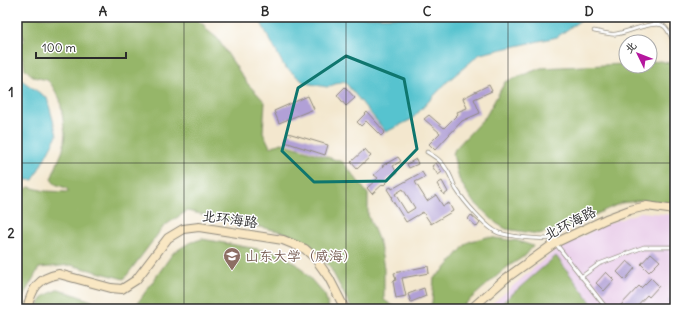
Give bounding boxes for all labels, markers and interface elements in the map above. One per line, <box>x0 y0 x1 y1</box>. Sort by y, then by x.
text: A <box>99 3 108 20</box>
text: B <box>261 3 270 20</box>
text: C <box>423 3 432 20</box>
text: D <box>584 3 594 20</box>
scale bar <box>36 34 126 60</box>
north arrow <box>618 34 658 74</box>
text: 北 <box>622 38 640 56</box>
text: 100 m <box>42 40 76 55</box>
text: 1 <box>8 84 14 101</box>
street label: 北环海路 <box>541 202 599 244</box>
street label: 北环海路 <box>201 207 259 231</box>
text: 2 <box>7 225 15 242</box>
school or university icon: 山东大学（威海） <box>222 246 242 271</box>
place label: 山东大学（威海） <box>245 247 357 265</box>

